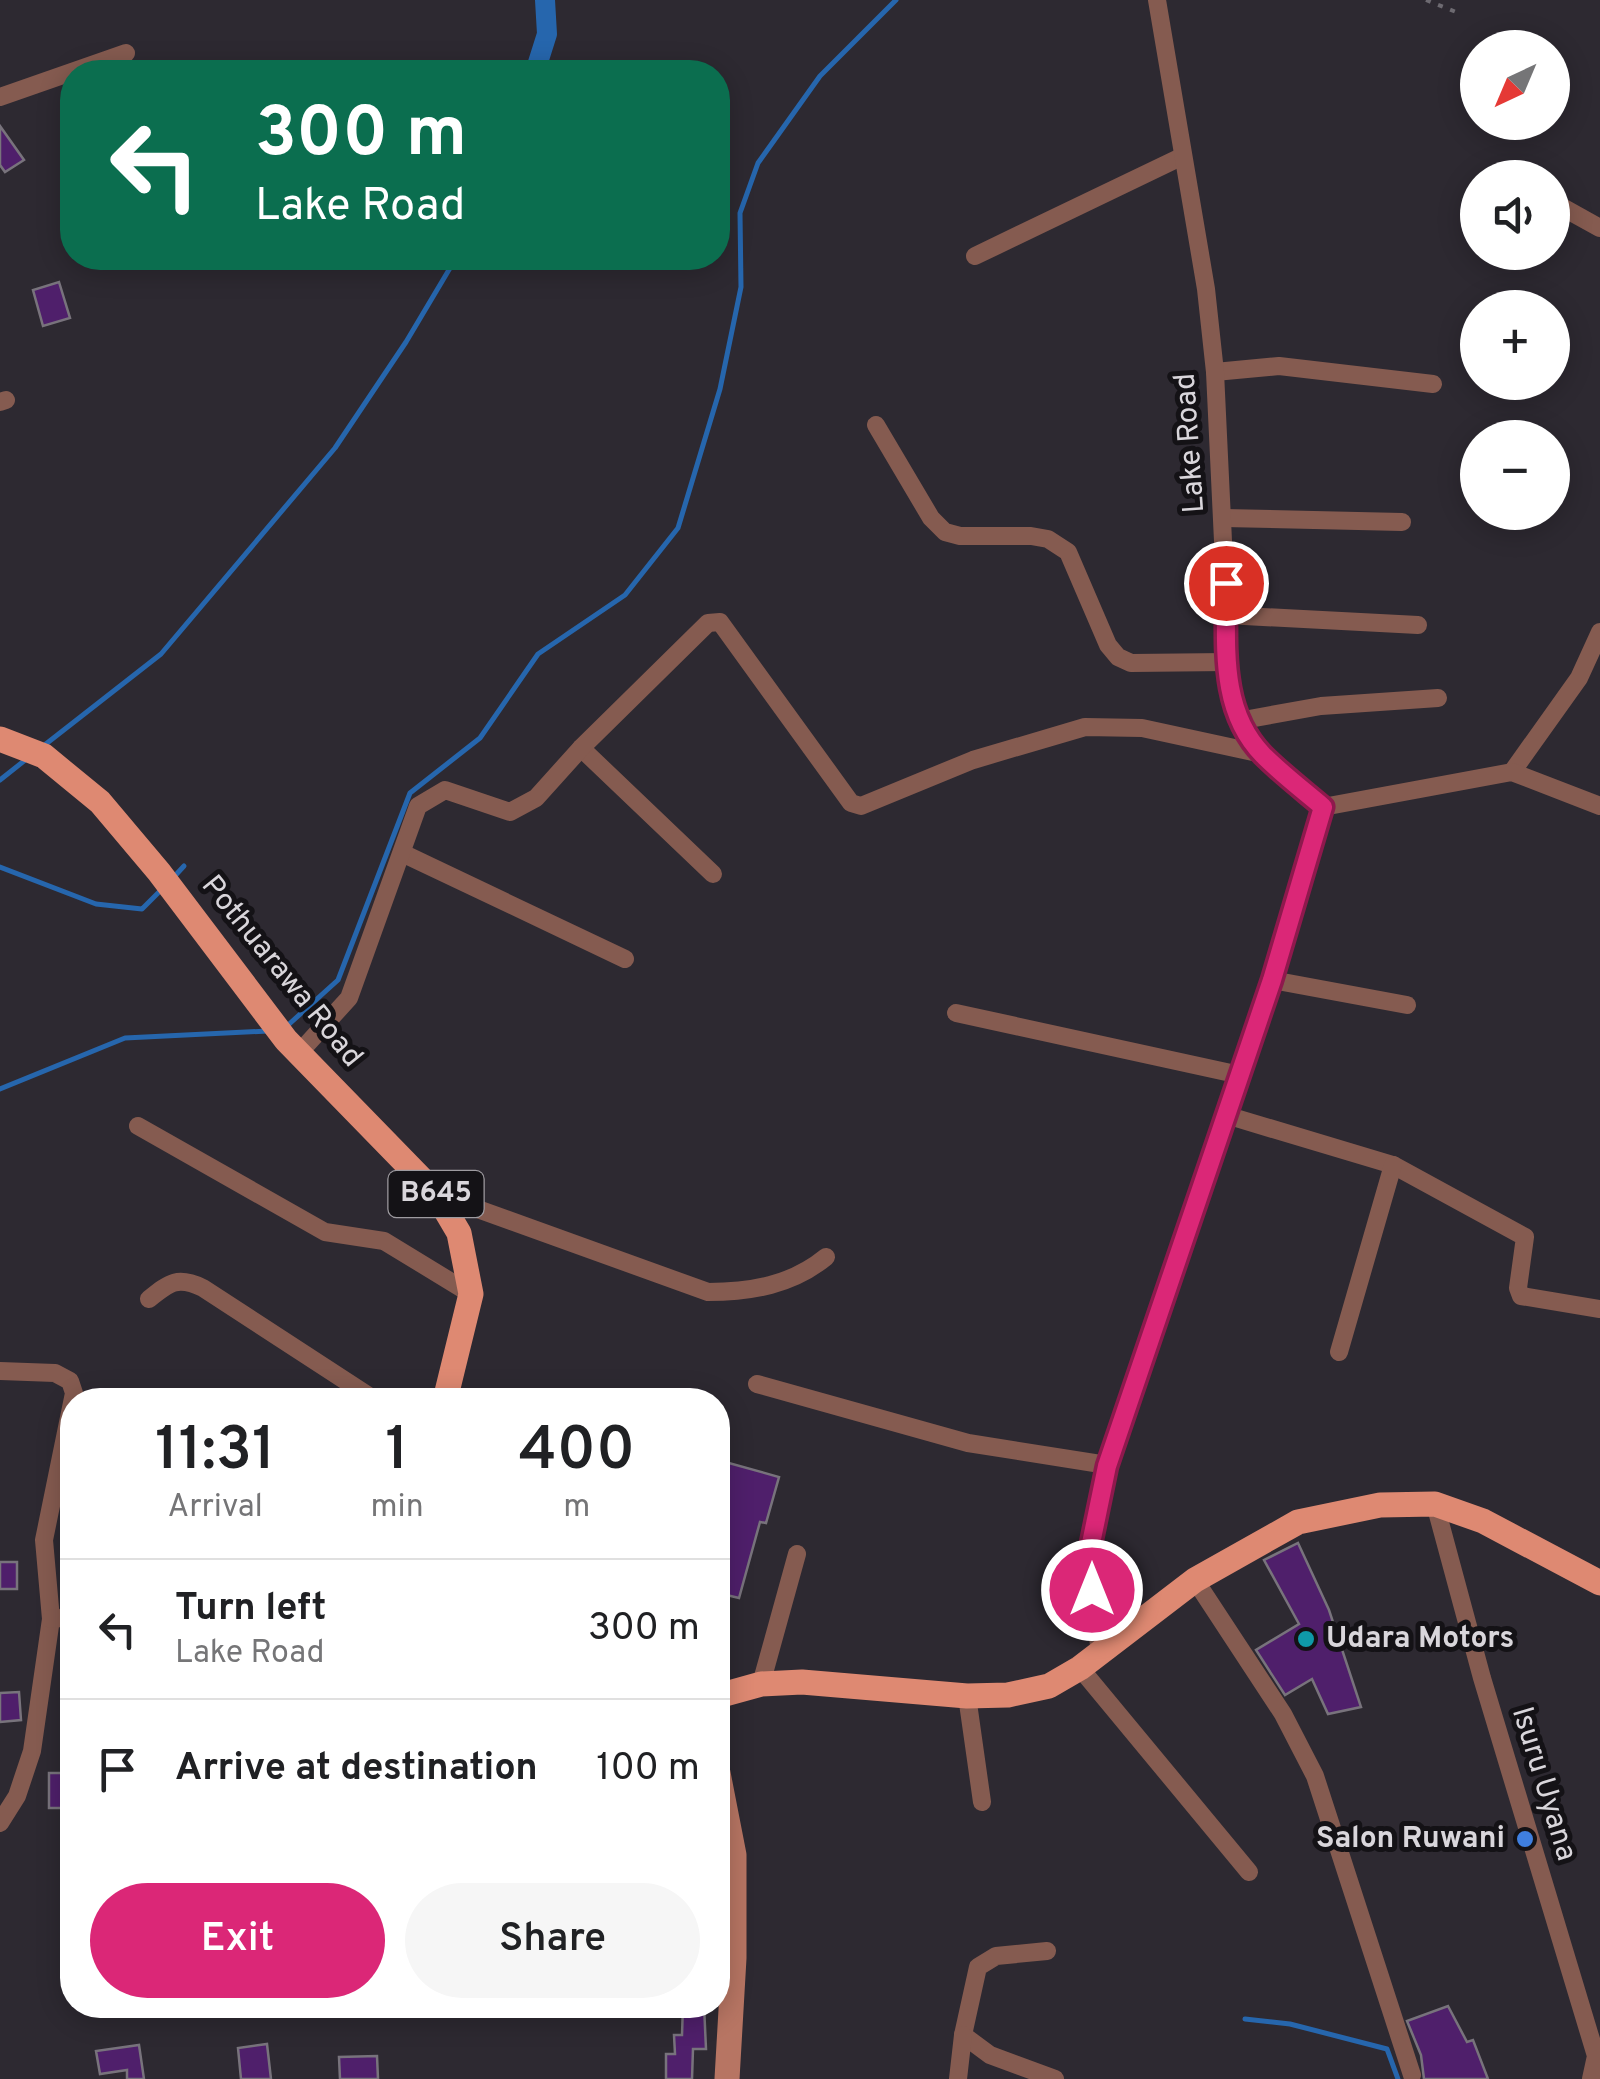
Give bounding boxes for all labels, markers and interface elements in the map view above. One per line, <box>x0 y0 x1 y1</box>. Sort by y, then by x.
north arrow <box>1460 30 1570 140</box>
map controls <box>1460 30 1570 530</box>
text: 300 m <box>255 92 467 181</box>
icon: left <box>90 100 220 230</box>
button: sound <box>1460 160 1570 270</box>
text: Lake Road <box>255 179 465 236</box>
button: + <box>1460 290 1570 400</box>
street label: Lake Road <box>1168 372 1214 514</box>
button: − <box>1460 420 1570 530</box>
pin <box>1184 541 1269 626</box>
icon: arrive <box>1199 556 1254 611</box>
street label: Pothuarawa Road <box>192 869 370 1075</box>
road number: B645 <box>388 1171 484 1217</box>
text: 11:31 <box>155 1415 275 1491</box>
text: 1 <box>385 1415 409 1491</box>
text: 400 <box>519 1415 635 1491</box>
text: Arrival <box>168 1488 263 1528</box>
text: min <box>370 1488 424 1528</box>
text: m <box>563 1488 590 1528</box>
position arrow <box>1040 1538 1144 1642</box>
text: Turn left <box>175 1585 327 1634</box>
icon: left <box>90 1602 145 1657</box>
text: 300 m <box>588 1605 700 1654</box>
place label: Udara Motors <box>1326 1621 1514 1658</box>
marker: Udara Motors <box>1295 1628 1317 1650</box>
text: Lake Road <box>175 1634 325 1674</box>
street label: Isuru Uyana <box>1502 1703 1584 1865</box>
icon: arrive <box>90 1742 145 1797</box>
text: Arrive at destination <box>175 1745 538 1794</box>
text: 100 m <box>596 1745 700 1794</box>
place label: Salon Ruwani <box>1316 1821 1505 1858</box>
marker: Salon Ruwani <box>1514 1828 1536 1850</box>
button: Exit <box>90 1883 385 1998</box>
button: Share <box>405 1883 700 1998</box>

